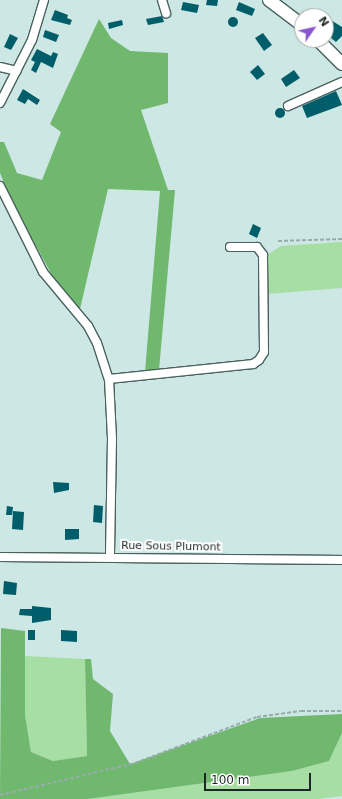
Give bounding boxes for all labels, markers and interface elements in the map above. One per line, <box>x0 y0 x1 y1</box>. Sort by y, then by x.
north arrow <box>294 8 334 48</box>
text: N <box>316 14 332 29</box>
street label: Rue Sous Plumont <box>121 540 221 554</box>
scale bar <box>206 765 313 791</box>
text: 100 m <box>211 773 249 787</box>

